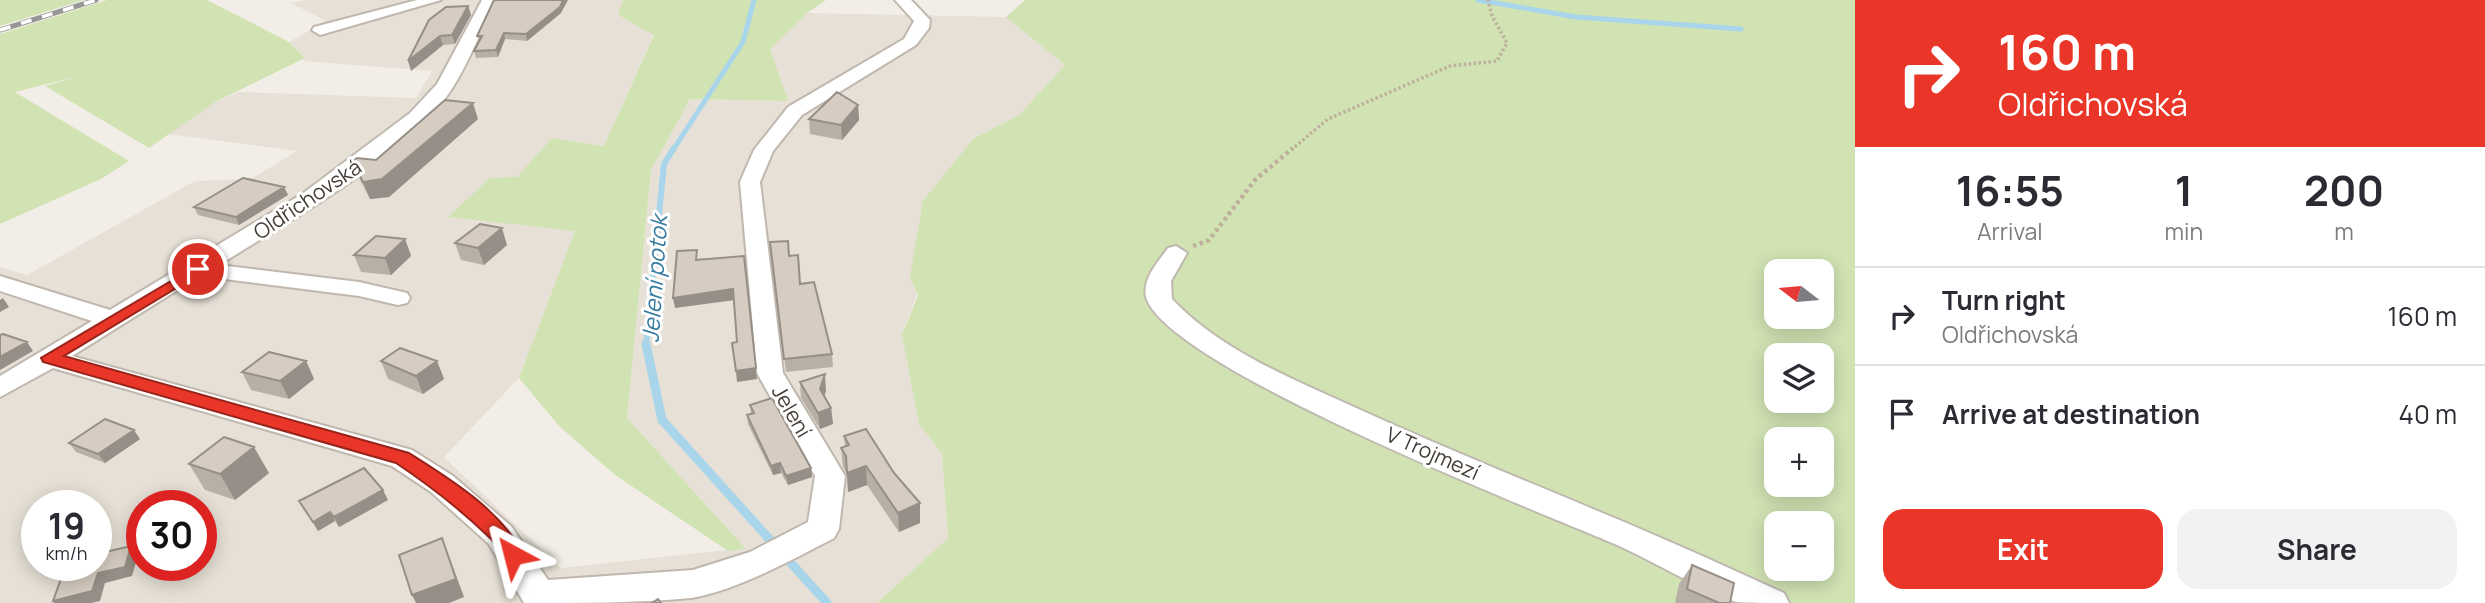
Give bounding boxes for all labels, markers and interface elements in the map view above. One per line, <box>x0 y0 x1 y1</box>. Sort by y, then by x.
text: 160 m <box>1998 18 2136 85</box>
icon: right <box>1883 28 1974 119</box>
text: Oldřichovská <box>1998 82 2188 126</box>
street label: Oldřichovská <box>248 153 366 245</box>
text: 16:55 <box>1956 161 2064 219</box>
text: 1 <box>2175 161 2193 219</box>
text: 200 <box>2304 161 2384 219</box>
water label: Jelení potok <box>634 211 675 344</box>
text: Arrival <box>1977 215 2043 247</box>
text: min <box>2165 215 2203 247</box>
text: m <box>2334 215 2354 247</box>
pin <box>168 239 228 299</box>
icon: arrive <box>179 250 217 288</box>
north arrow <box>1764 259 1834 329</box>
map controls <box>1764 259 1834 581</box>
text: Turn right <box>1942 282 2066 318</box>
icon: right <box>1883 297 1921 335</box>
text: 160 m <box>2388 298 2457 334</box>
text: Oldřichovská <box>1942 318 2078 350</box>
button: layers <box>1764 343 1834 413</box>
street label: Jelení <box>766 380 818 442</box>
icon: arrive <box>1883 395 1921 433</box>
text: Arrive at destination <box>1942 396 2200 432</box>
text: 40 m <box>2399 396 2457 432</box>
street label: V Trojmezí <box>1382 420 1484 486</box>
button: + <box>1764 427 1834 497</box>
speed limit sign: 30 <box>126 490 217 581</box>
text: 19 <box>48 502 85 550</box>
button: Exit <box>1883 509 2163 589</box>
button: Share <box>2177 509 2457 589</box>
button: − <box>1764 511 1834 581</box>
position arrow <box>476 518 550 592</box>
text: km/h <box>46 541 87 565</box>

